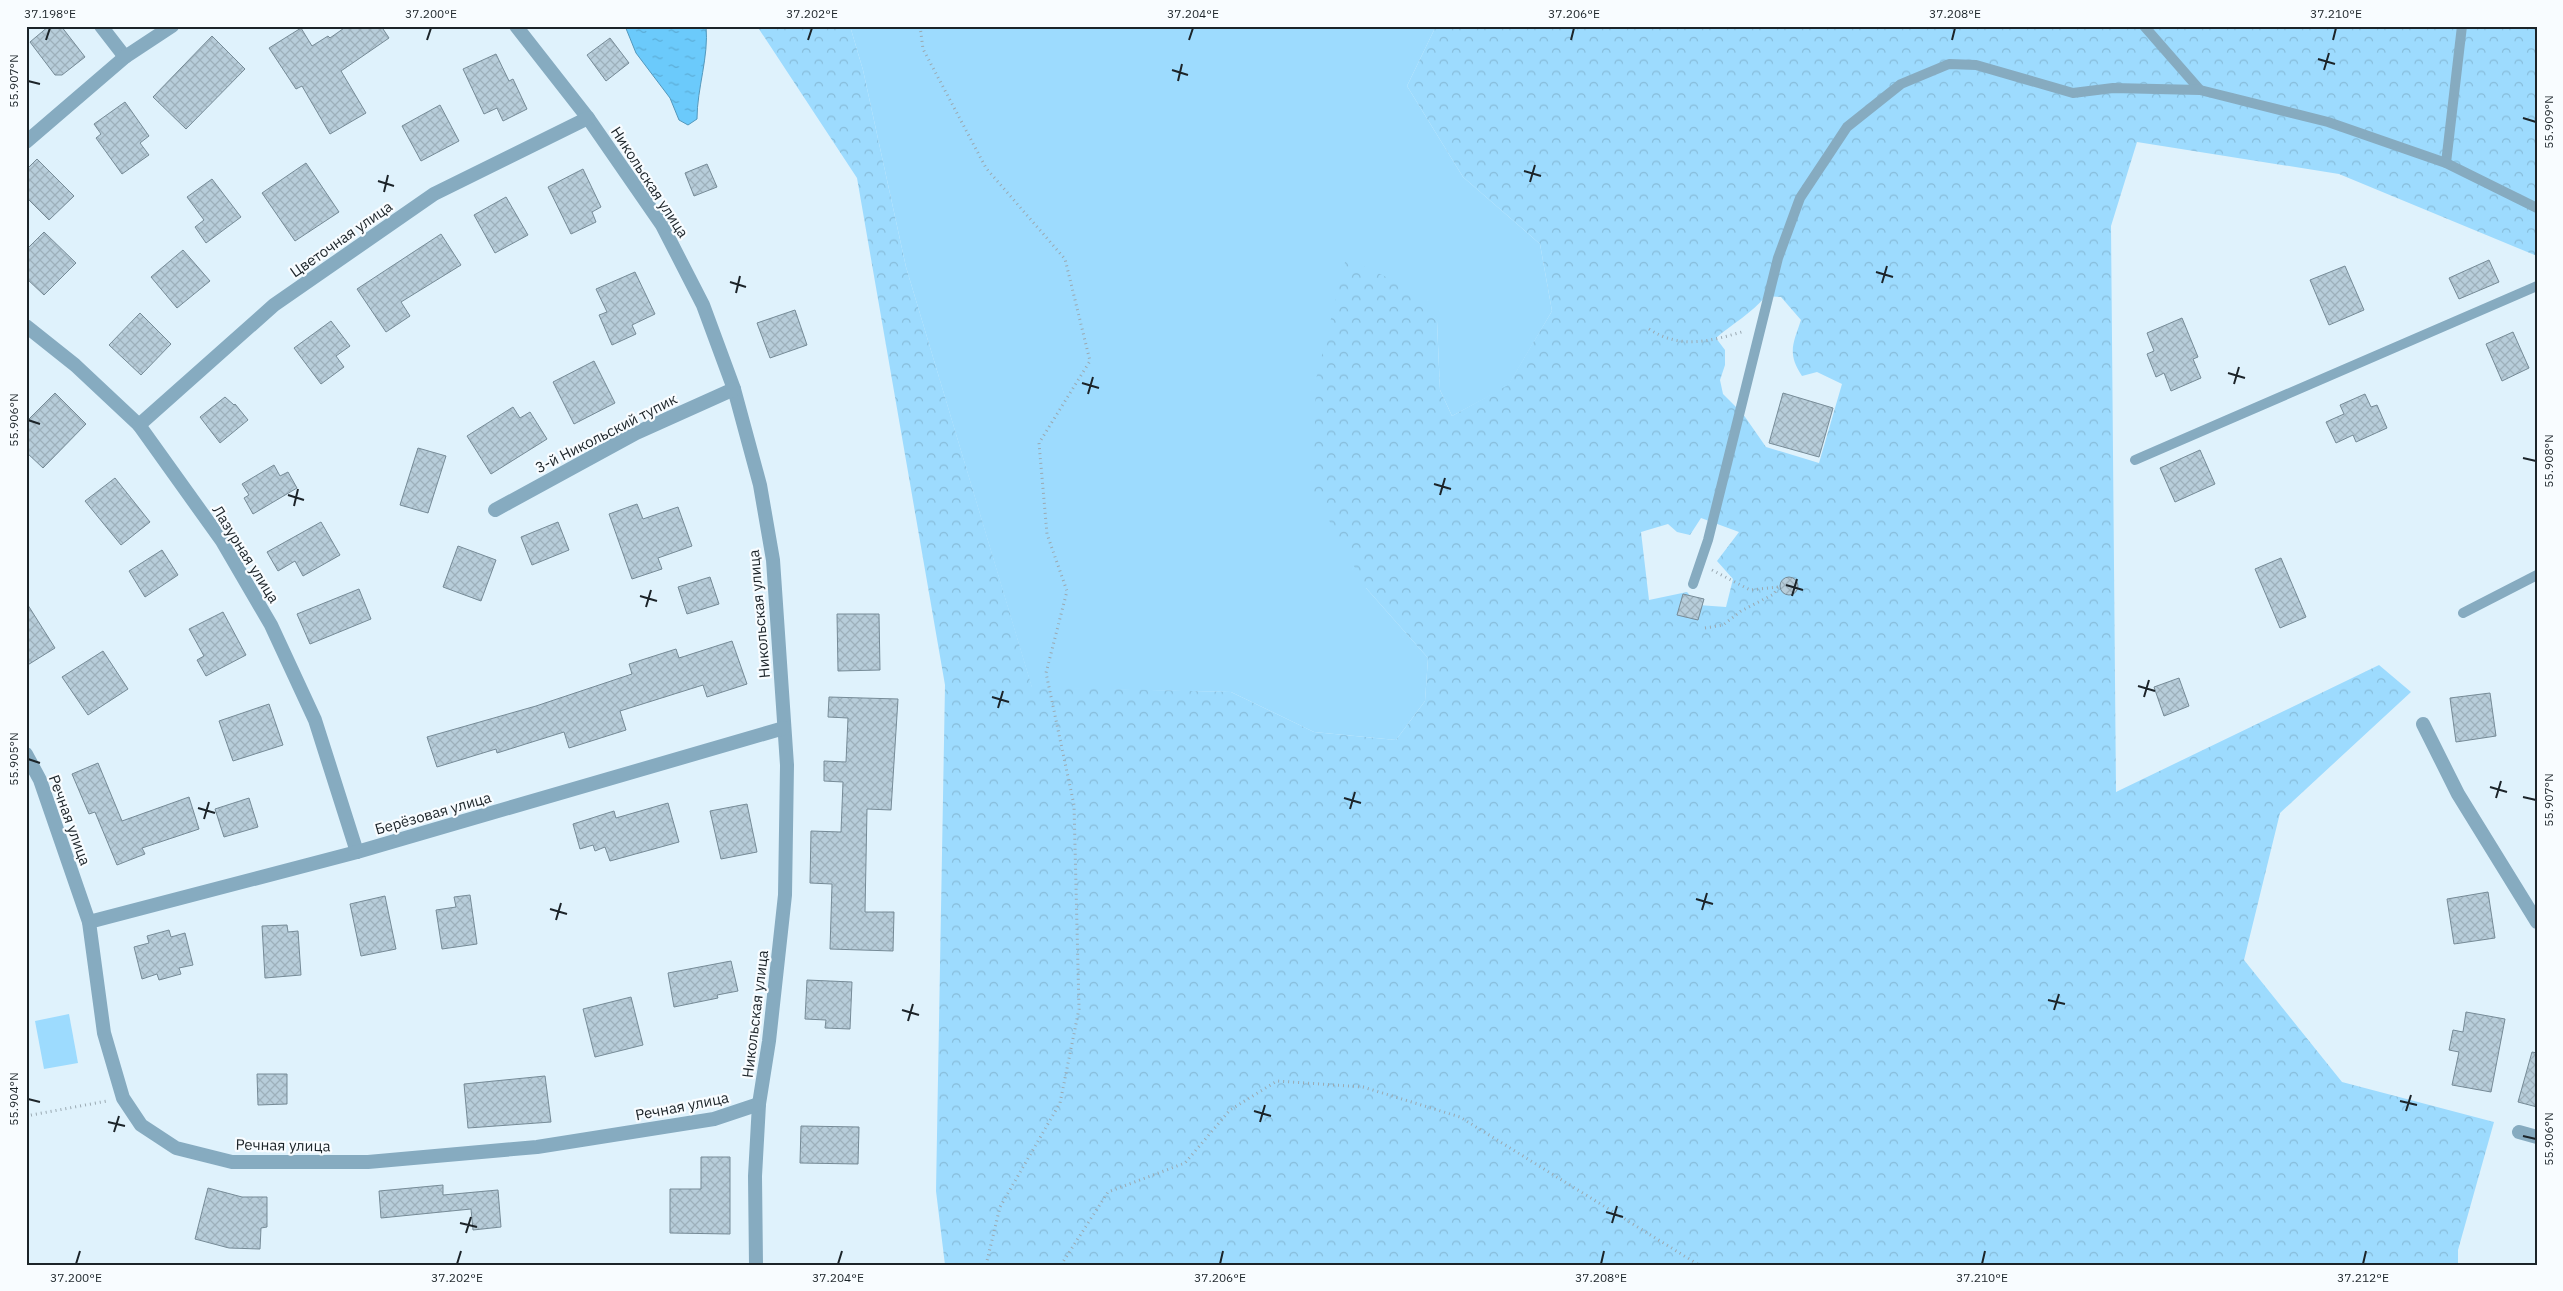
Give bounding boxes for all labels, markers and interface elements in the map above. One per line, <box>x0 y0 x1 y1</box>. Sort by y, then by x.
text: 37.198°E <box>24 6 76 21</box>
text: 37.200°E <box>405 6 457 21</box>
text: 37.202°E <box>786 6 838 21</box>
text: 37.204°E <box>1167 6 1219 21</box>
text: 37.206°E <box>1548 6 1600 21</box>
text: 37.208°E <box>1929 6 1981 21</box>
text: 37.210°E <box>2310 6 2362 21</box>
text: 55.907°N <box>6 54 21 108</box>
text: 55.909°N <box>2541 95 2556 149</box>
street label: Никольская улица <box>607 123 693 241</box>
street label: Цветочная улица <box>286 197 396 281</box>
street label: 3-й Никольский тупик <box>532 389 680 477</box>
text: 55.906°N <box>6 393 21 447</box>
text: 55.908°N <box>2541 434 2556 488</box>
street label: Лазурная улица <box>208 502 284 606</box>
street label: Никольская улица <box>744 549 774 679</box>
text: 55.905°N <box>6 732 21 786</box>
street label: Речная улица <box>45 772 95 868</box>
text: 55.907°N <box>2541 773 2556 827</box>
street label: Берёзовая улица <box>373 787 493 839</box>
street label: Никольская улица <box>738 949 772 1079</box>
text: 55.904°N <box>6 1072 21 1126</box>
street label: Речная улица <box>634 1088 730 1124</box>
text: 55.906°N <box>2541 1112 2556 1166</box>
street label: Речная улица <box>235 1135 331 1155</box>
text: 37.200°E <box>50 1270 102 1285</box>
text: 37.202°E <box>431 1270 483 1285</box>
text: 37.204°E <box>812 1270 864 1285</box>
text: 37.206°E <box>1194 1270 1246 1285</box>
text: 37.208°E <box>1575 1270 1627 1285</box>
text: 37.210°E <box>1956 1270 2008 1285</box>
text: 37.212°E <box>2337 1270 2389 1285</box>

